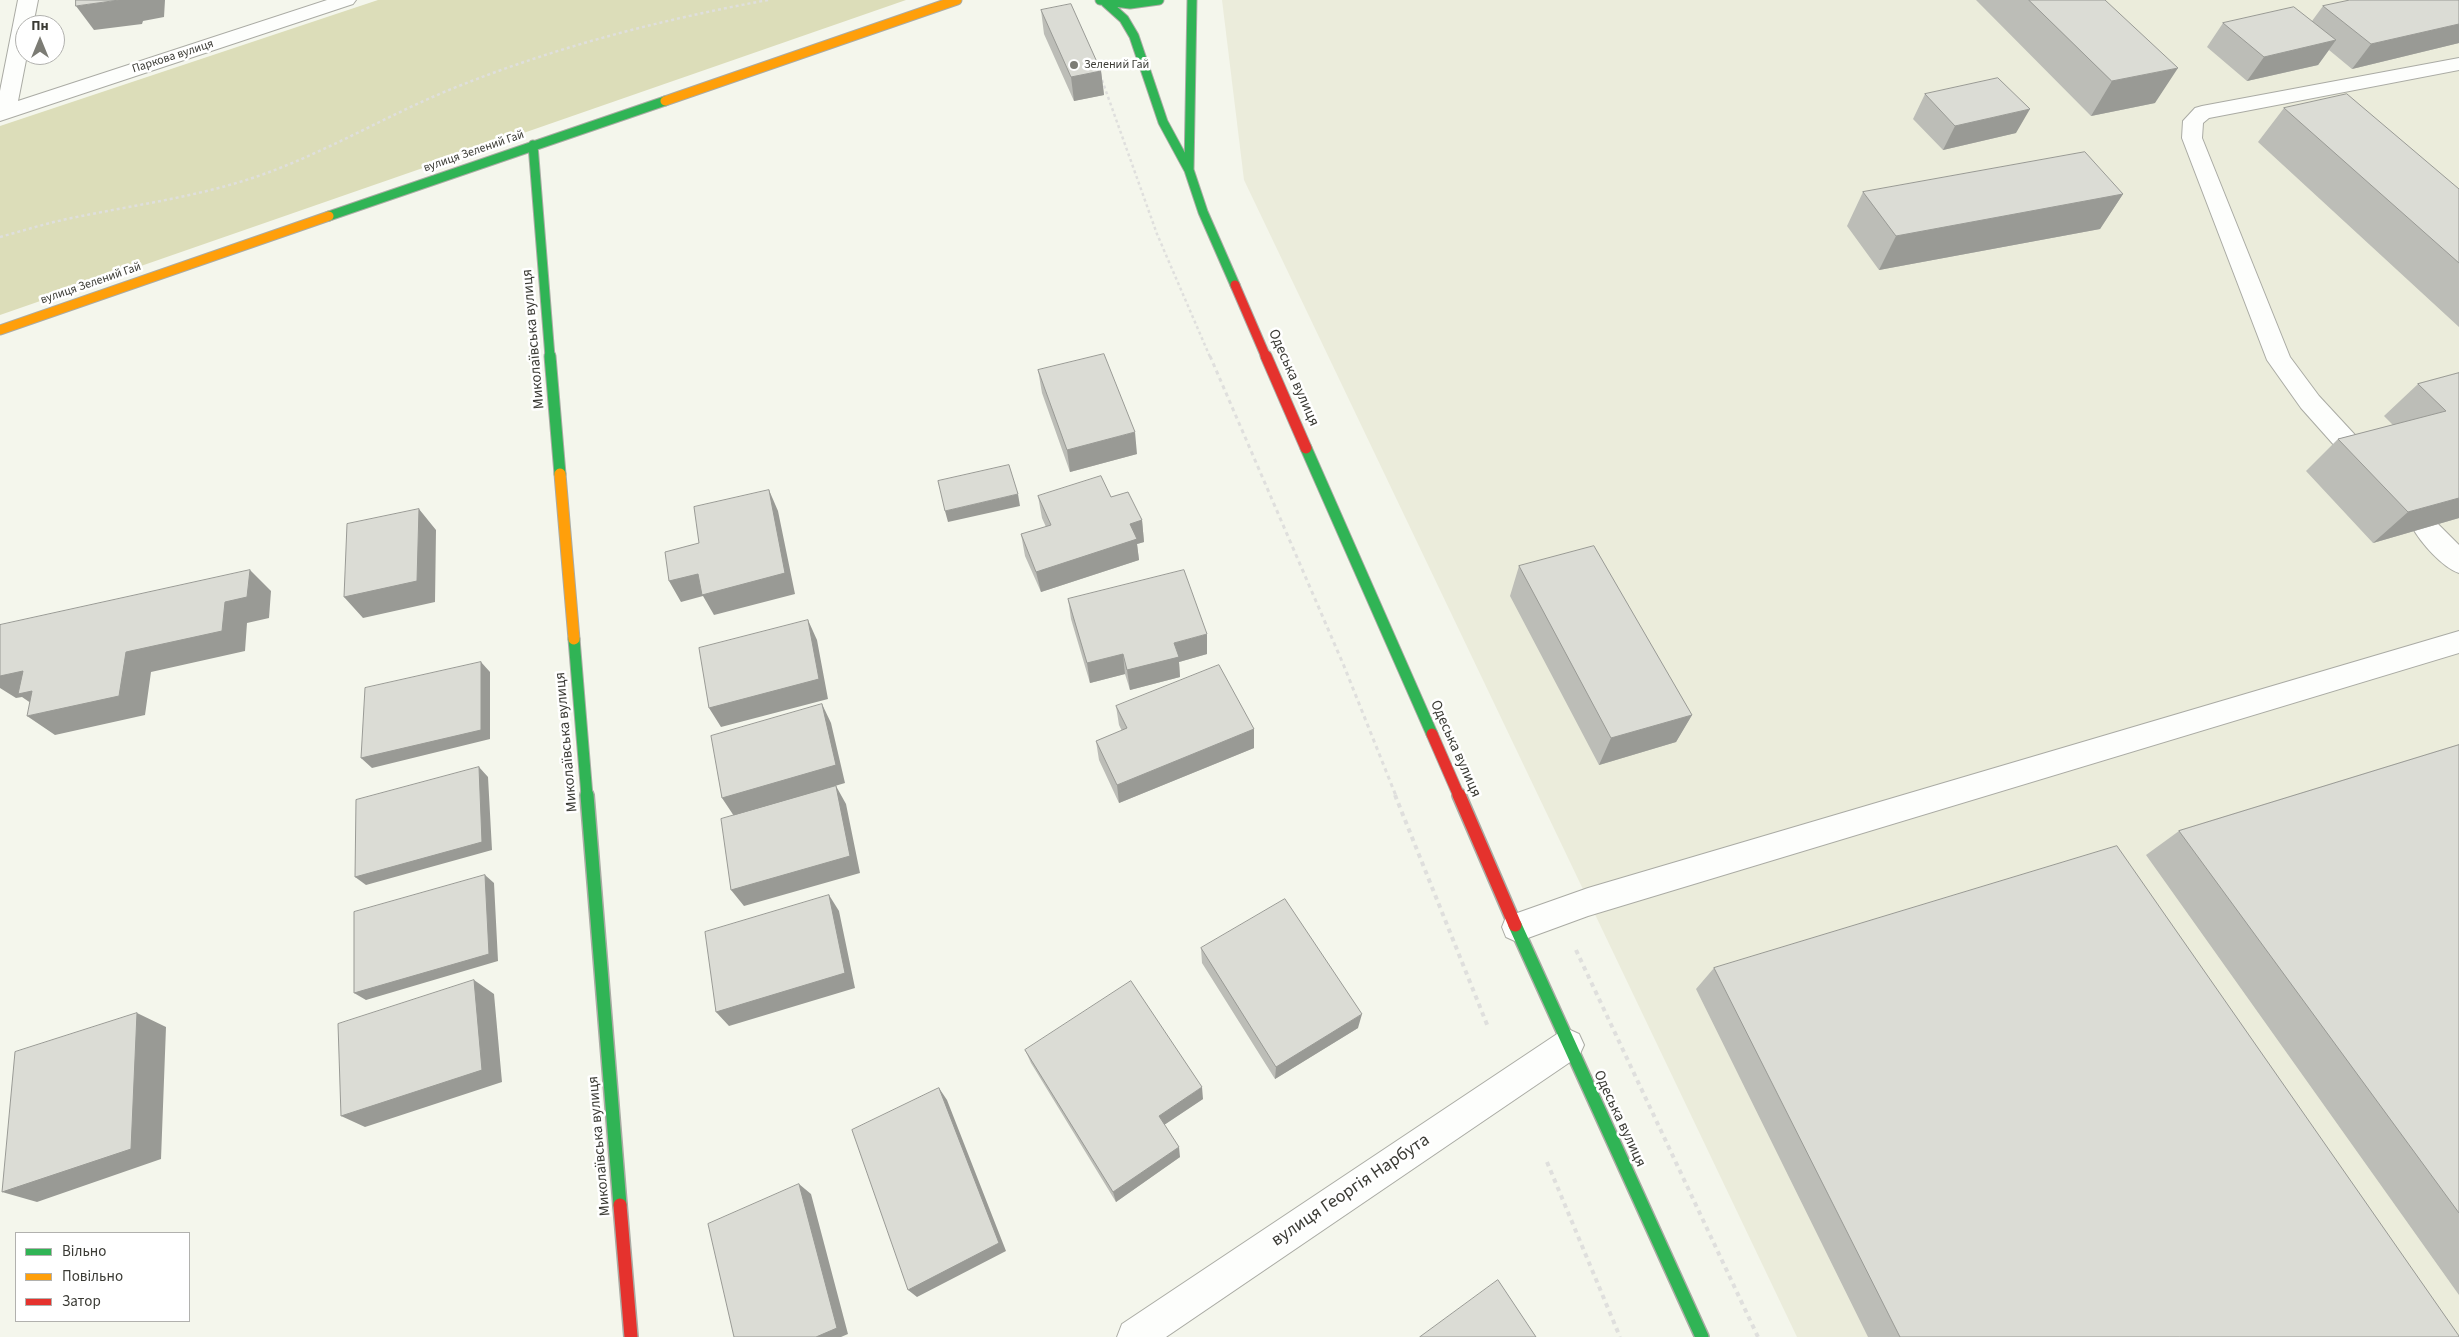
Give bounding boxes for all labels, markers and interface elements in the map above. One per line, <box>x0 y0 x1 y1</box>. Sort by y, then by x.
north arrow <box>15 15 65 65</box>
text: Пн <box>31 16 49 36</box>
street label: Паркова вулиця <box>130 37 216 77</box>
place label: Зелений Гай <box>1084 58 1149 72</box>
marker: Зелений Гай <box>1068 59 1080 71</box>
street label: вулиця Зелений Гай <box>422 128 526 176</box>
street label: вулиця Зелений Гай <box>39 260 143 308</box>
street label: Миколаївська вулиця <box>519 268 549 410</box>
street label: Одеська вулиця <box>1264 327 1322 429</box>
street label: Миколаївська вулиця <box>552 671 582 813</box>
street label: Одеська вулиця <box>1426 698 1484 800</box>
street label: Одеська вулиця <box>1589 1068 1649 1170</box>
street label: Миколаївська вулиця <box>585 1075 615 1217</box>
street label: вулиця Георгія Нарбута <box>1268 1130 1434 1252</box>
legend <box>15 1232 190 1322</box>
text: Вільно <box>62 1241 106 1262</box>
text: Повільно <box>62 1266 123 1287</box>
text: Затор <box>62 1291 101 1312</box>

